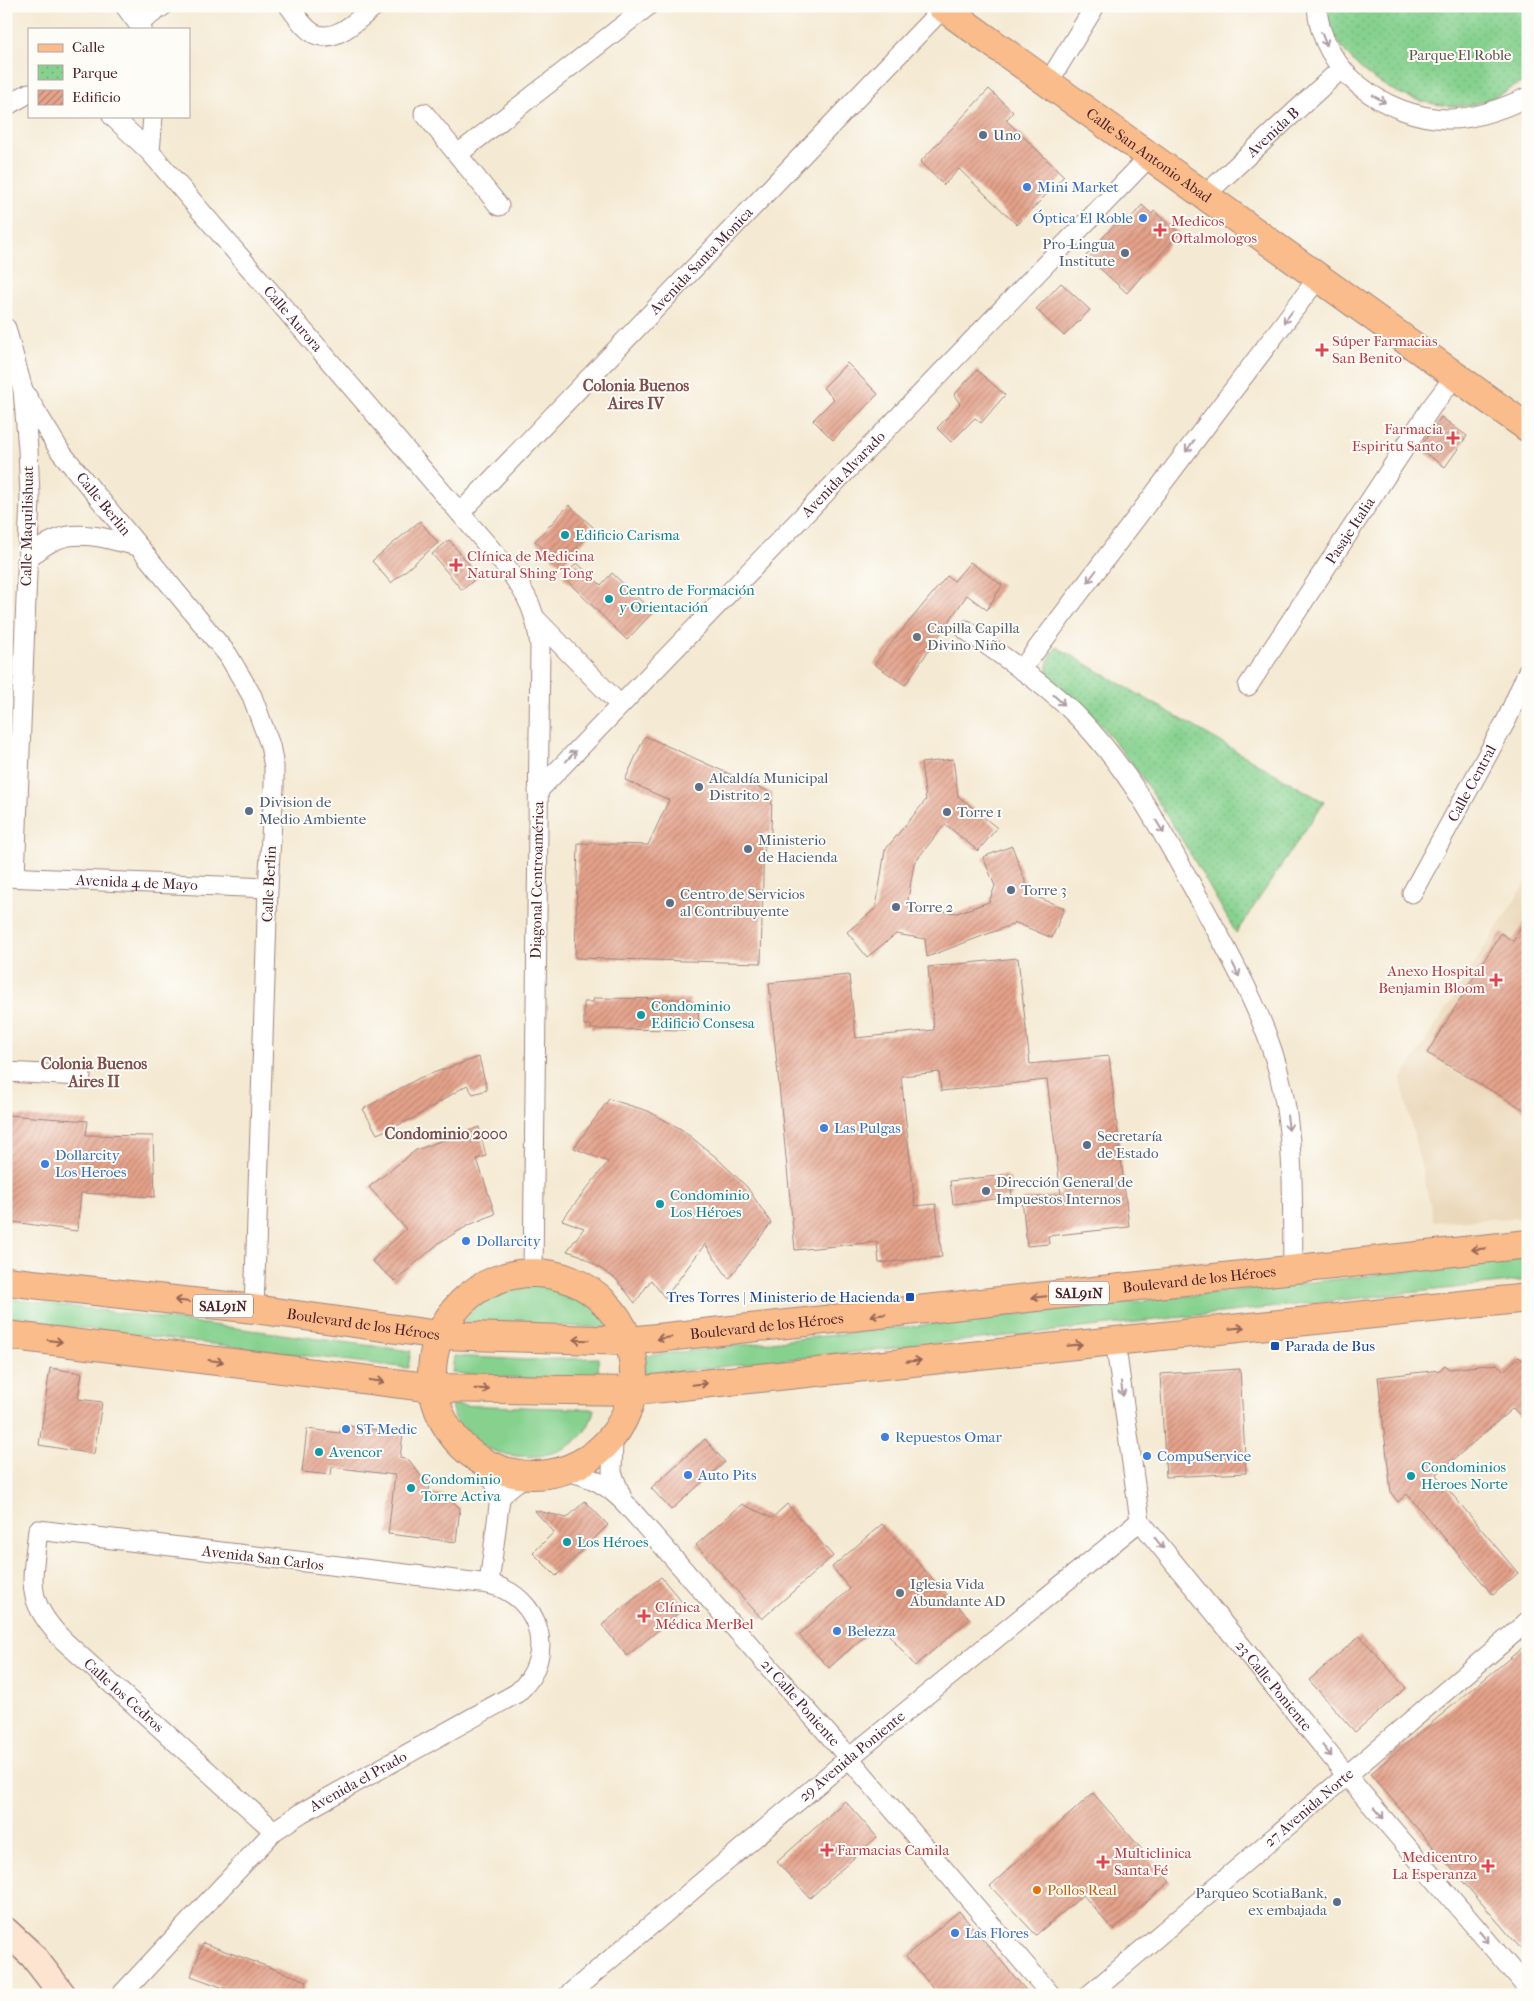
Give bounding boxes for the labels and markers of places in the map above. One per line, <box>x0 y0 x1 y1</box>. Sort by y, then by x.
place label: Uno <box>993 126 1021 144</box>
marker: Uno <box>977 129 989 141</box>
place label: Mini Market <box>1037 178 1119 196</box>
marker: Mini Market <box>1021 181 1033 193</box>
place label: Óptica El Roble <box>1032 209 1134 227</box>
marker: Óptica El Roble <box>1137 212 1149 224</box>
place label: Medicos Oftalmologos <box>1171 212 1257 247</box>
marker: Medicos Oftalmologos <box>1153 223 1167 237</box>
place label: Pro-Lingua Institute <box>1042 235 1116 270</box>
marker: Pro-Lingua Institute <box>1119 247 1131 259</box>
place label: Súper Farmacias San Benito <box>1332 332 1438 367</box>
marker: Súper Farmacias San Benito <box>1316 344 1328 356</box>
place label: Farmacia Espiritu Santo <box>1352 420 1444 455</box>
marker: Farmacia Espiritu Santo <box>1447 432 1459 444</box>
place label: Edificio Carisma <box>575 526 681 544</box>
marker: Edificio Carisma <box>559 529 571 541</box>
place label: Clínica de Medicina Natural Shing Tong <box>467 547 596 582</box>
marker: Clínica de Medicina Natural Shing Tong <box>449 558 463 572</box>
place label: Centro de Formación y Orientación <box>619 581 755 616</box>
marker: Centro de Formación y Orientación <box>603 593 615 605</box>
place label: Capilla Capilla Divino Niño <box>927 619 1021 654</box>
marker: Capilla Capilla Divino Niño <box>911 631 923 643</box>
place label: Alcaldía Municipal Distrito 2 <box>708 769 828 804</box>
marker: Alcaldía Municipal Distrito 2 <box>693 781 705 793</box>
place label: Division de Medio Ambiente <box>259 793 367 828</box>
place label: Torre 1 <box>957 803 1002 821</box>
marker: Division de Medio Ambiente <box>243 805 255 817</box>
marker: Torre 1 <box>941 806 953 818</box>
place label: Ministerio de Hacienda <box>758 831 839 866</box>
marker: Ministerio de Hacienda <box>742 843 754 855</box>
place label: Torre 3 <box>1021 881 1067 899</box>
marker: Torre 3 <box>1005 884 1017 896</box>
place label: Centro de Servicios al Contribuyente <box>680 885 805 920</box>
marker: Centro de Servicios al Contribuyente <box>664 897 676 909</box>
place label: Torre 2 <box>906 898 954 916</box>
marker: Torre 2 <box>890 901 902 913</box>
place label: Anexo Hospital Benjamin Bloom <box>1378 962 1486 997</box>
marker: Anexo Hospital Benjamin Bloom <box>1489 973 1503 987</box>
place label: Condominio Edificio Consesa <box>651 997 756 1032</box>
marker: Condominio Edificio Consesa <box>635 1009 647 1021</box>
place label: Las Pulgas <box>834 1119 901 1137</box>
marker: Las Pulgas <box>818 1122 830 1134</box>
place label: Secretaría de Estado <box>1097 1127 1164 1162</box>
marker: Secretaría de Estado <box>1081 1139 1093 1151</box>
place label: Dollarcity Los Heroes <box>55 1146 127 1181</box>
marker: Dollarcity Los Heroes <box>39 1158 51 1170</box>
place label: Dirección General de Impuestos Internos <box>996 1173 1134 1208</box>
marker: Dirección General de Impuestos Internos <box>980 1185 992 1197</box>
place label: Condominio Los Héroes <box>670 1186 750 1221</box>
marker: Condominio Los Héroes <box>654 1198 666 1210</box>
place label: Dollarcity <box>476 1232 542 1250</box>
marker: Dollarcity <box>460 1235 472 1247</box>
place label: Tres Torres | Ministerio de Hacienda <box>666 1288 901 1306</box>
marker: Tres Torres | Ministerio de Hacienda <box>904 1291 916 1303</box>
place label: Parada de Bus <box>1285 1337 1376 1355</box>
marker: Parada de Bus <box>1269 1340 1281 1352</box>
place label: ST Medic <box>356 1420 418 1438</box>
marker: ST Medic <box>340 1423 352 1435</box>
place label: Repuestos Omar <box>895 1428 1003 1446</box>
marker: Repuestos Omar <box>879 1431 891 1443</box>
place label: Avencor <box>328 1443 383 1461</box>
marker: Avencor <box>313 1446 325 1458</box>
place label: CompuService <box>1157 1447 1252 1465</box>
marker: CompuService <box>1141 1450 1153 1462</box>
place label: Condominios Heroes Norte <box>1421 1458 1509 1493</box>
place label: Auto Pits <box>697 1466 757 1484</box>
marker: Auto Pits <box>682 1469 694 1481</box>
place label: Condominio Torre Activa <box>421 1470 502 1505</box>
marker: Condominios Heroes Norte <box>1405 1470 1417 1482</box>
marker: Condominio Torre Activa <box>405 1482 417 1494</box>
place label: Los Héroes <box>577 1533 649 1551</box>
marker: Los Héroes <box>561 1536 573 1548</box>
place label: Iglesia Vida Abundante AD <box>909 1575 1005 1610</box>
marker: Iglesia Vida Abundante AD <box>894 1587 906 1599</box>
place label: Clínica Médica MerBel <box>655 1598 754 1633</box>
marker: Clínica Médica MerBel <box>637 1609 651 1623</box>
place label: Belezza <box>847 1622 897 1640</box>
marker: Belezza <box>831 1625 843 1637</box>
place label: Farmacias Camila <box>837 1841 951 1859</box>
marker: Farmacias Camila <box>821 1844 833 1856</box>
place label: Multiclinica Santa Fé <box>1114 1844 1193 1879</box>
place label: Medicentro La Esperanza <box>1392 1848 1478 1883</box>
marker: Multiclinica Santa Fé <box>1096 1855 1110 1869</box>
marker: Medicentro La Esperanza <box>1481 1859 1495 1873</box>
place label: Pollos Real <box>1047 1881 1117 1899</box>
marker: Pollos Real <box>1031 1884 1043 1896</box>
place label: Parqueo ScotiaBank, ex embajada <box>1195 1884 1328 1919</box>
marker: Parqueo ScotiaBank, ex embajada <box>1331 1896 1343 1908</box>
place label: Las Flores <box>965 1924 1029 1942</box>
marker: Las Flores <box>949 1927 961 1939</box>

